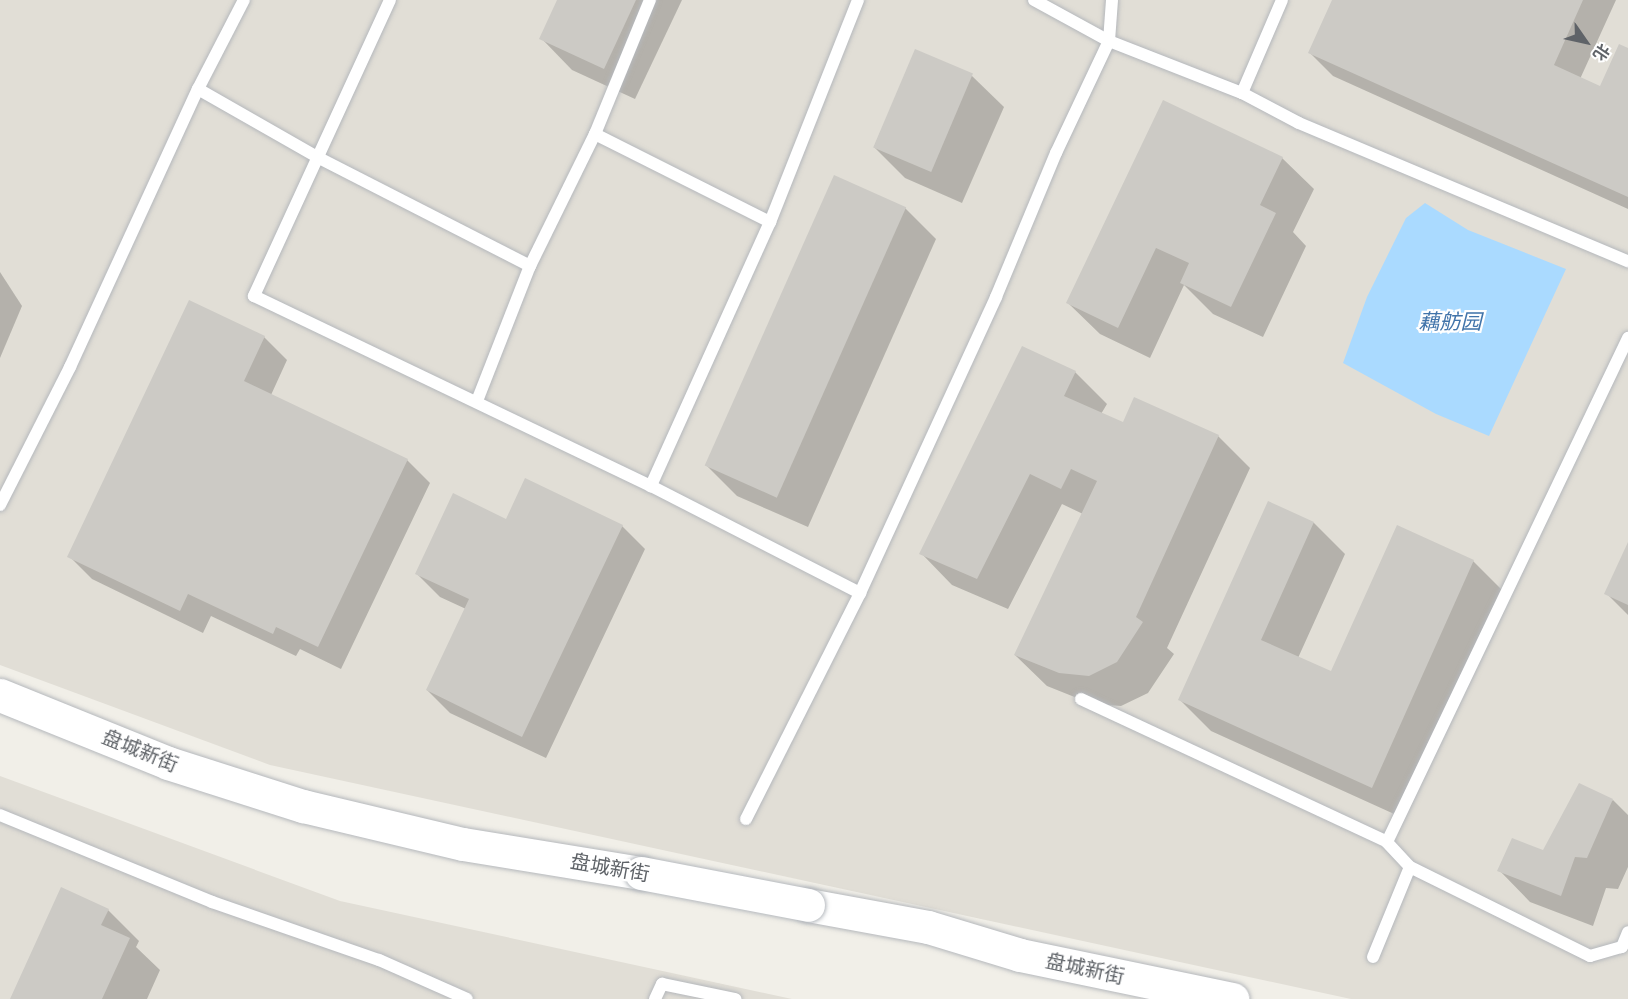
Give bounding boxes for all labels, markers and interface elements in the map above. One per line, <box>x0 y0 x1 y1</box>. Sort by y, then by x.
north arrow <box>1556 12 1616 72</box>
text: 北 <box>1589 40 1614 64</box>
water label: 藕舫园 <box>1419 309 1481 335</box>
street label: 盘城新街 <box>98 725 182 777</box>
street label: 盘城新街 <box>569 849 651 887</box>
street label: 盘城新街 <box>1043 949 1127 989</box>

